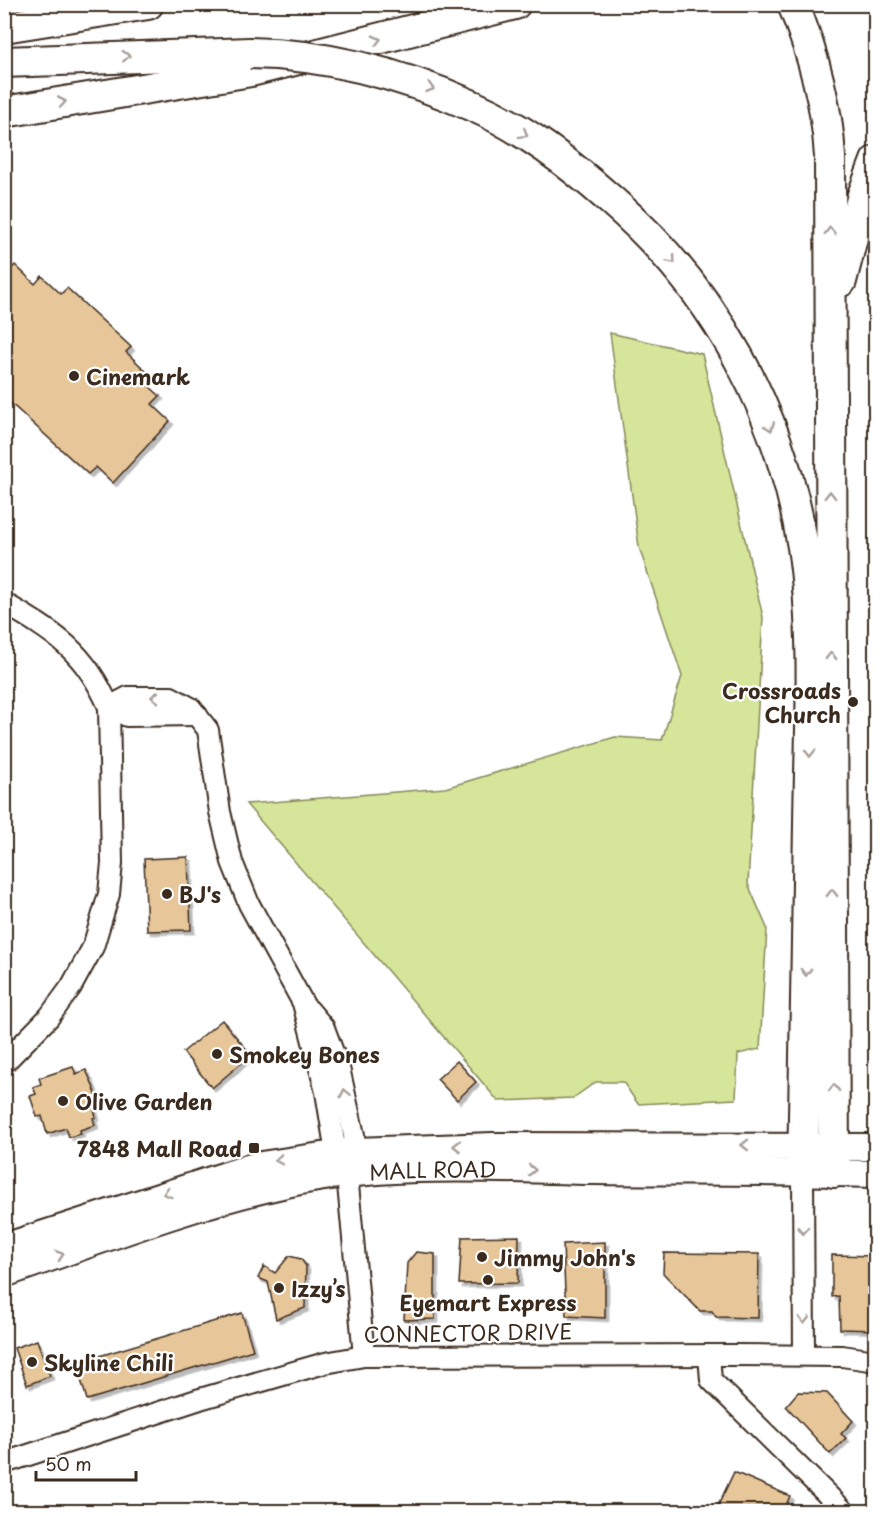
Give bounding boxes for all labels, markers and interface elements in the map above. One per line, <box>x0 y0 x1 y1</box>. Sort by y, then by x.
one-way arrow <box>372 35 382 48</box>
one-way arrow <box>121 49 130 62</box>
one-way arrow <box>424 81 435 93</box>
one-way arrow <box>57 96 67 109</box>
one-way arrow <box>518 126 528 138</box>
one-way arrow <box>824 226 836 235</box>
one-way arrow <box>665 253 676 264</box>
place label: Cinemark <box>86 360 190 392</box>
marker: Cinemark <box>67 369 81 383</box>
one-way arrow <box>763 421 775 432</box>
one-way arrow <box>824 491 836 500</box>
one-way arrow <box>825 651 837 660</box>
place label: Crossroads Church <box>722 674 841 730</box>
one-way arrow <box>150 691 159 703</box>
marker: Crossroads Church <box>846 695 860 709</box>
one-way arrow <box>804 748 816 757</box>
place label: BJ's <box>179 878 221 910</box>
marker: BJ's <box>160 887 174 901</box>
one-way arrow <box>826 888 838 897</box>
one-way arrow <box>800 968 813 977</box>
place label: Smokey Bones <box>229 1038 380 1070</box>
marker: Smokey Bones <box>210 1047 224 1061</box>
one-way arrow <box>828 1083 840 1092</box>
place label: Olive Garden <box>75 1085 212 1117</box>
one-way arrow <box>339 1089 352 1099</box>
marker: Olive Garden <box>56 1094 70 1108</box>
place label: 7848 Mall Road <box>77 1132 242 1164</box>
one-way arrow <box>741 1139 750 1151</box>
one-way arrow <box>452 1140 461 1153</box>
marker: 7848 Mall Road <box>247 1141 261 1155</box>
street label: MALL ROAD <box>368 1152 497 1188</box>
one-way arrow <box>274 1154 283 1166</box>
one-way arrow <box>527 1164 536 1176</box>
one-way arrow <box>162 1185 173 1198</box>
one-way arrow <box>797 1225 810 1234</box>
place label: Jimmy John's <box>494 1241 636 1273</box>
one-way arrow <box>54 1249 65 1262</box>
marker: Jimmy John's <box>475 1250 489 1264</box>
place label: Izzy’s <box>291 1272 345 1304</box>
marker: Eyemart Express <box>481 1273 495 1287</box>
marker: Izzy’s <box>272 1281 286 1295</box>
place label: Eyemart Express <box>400 1286 576 1318</box>
street label: CONNECTOR DRIVE <box>363 1314 573 1350</box>
one-way arrow <box>798 1316 810 1325</box>
place label: Skyline Chili <box>44 1346 173 1378</box>
marker: Skyline Chili <box>25 1355 39 1369</box>
scale bar <box>36 1444 136 1482</box>
text: 50 m <box>45 1450 92 1477</box>

